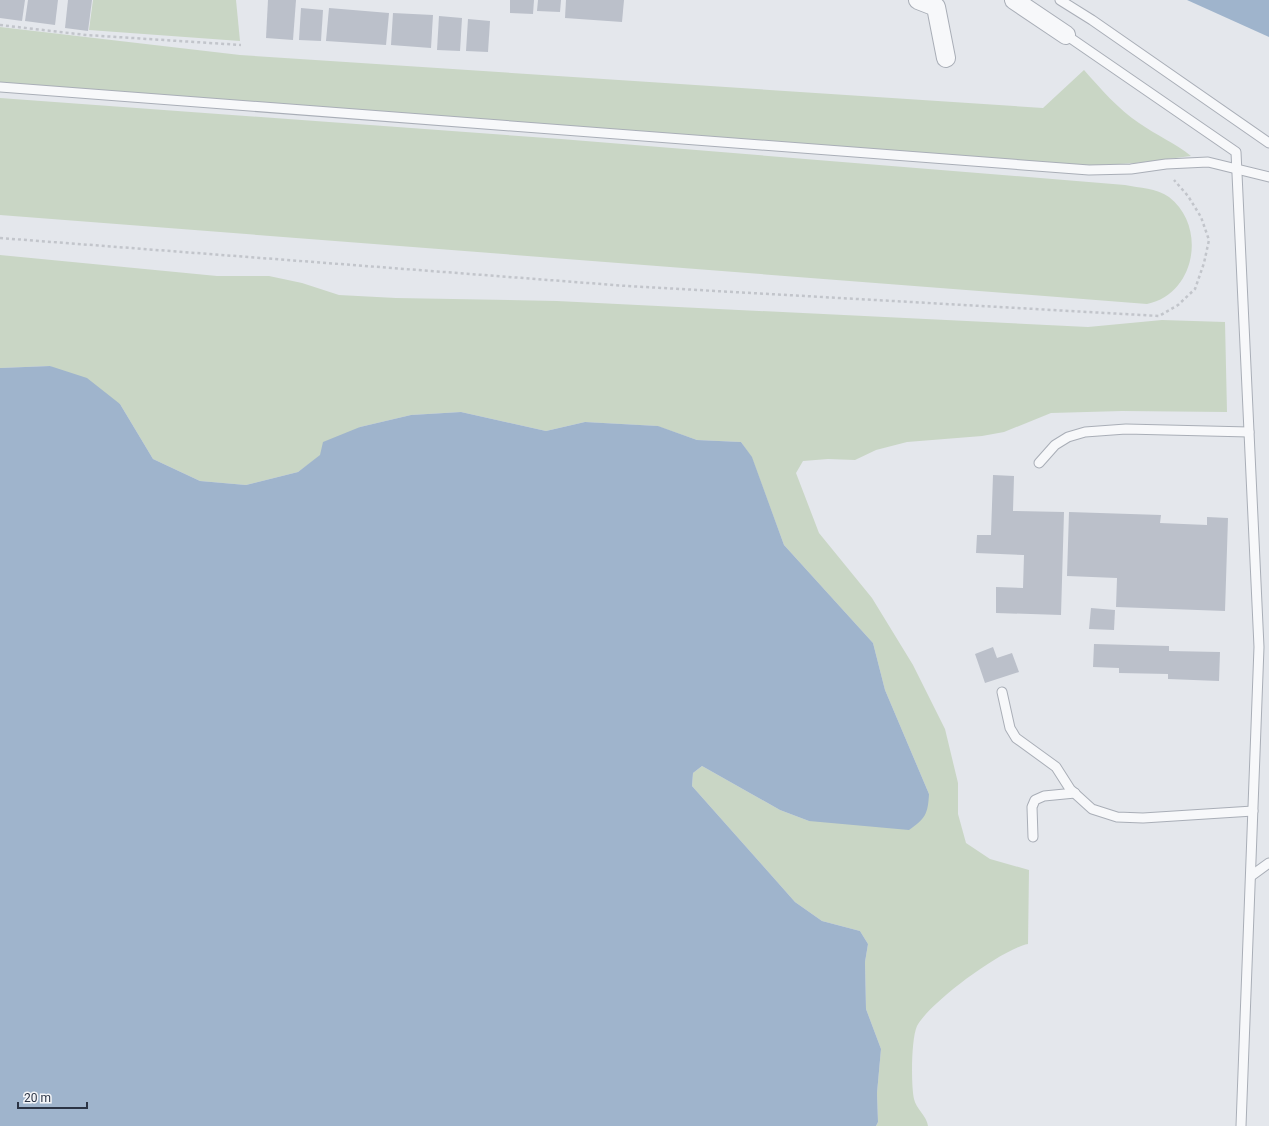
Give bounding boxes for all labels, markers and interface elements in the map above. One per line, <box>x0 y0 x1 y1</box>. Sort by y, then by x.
scale bar <box>18 1084 87 1110</box>
text: 20 m <box>24 1091 51 1105</box>

